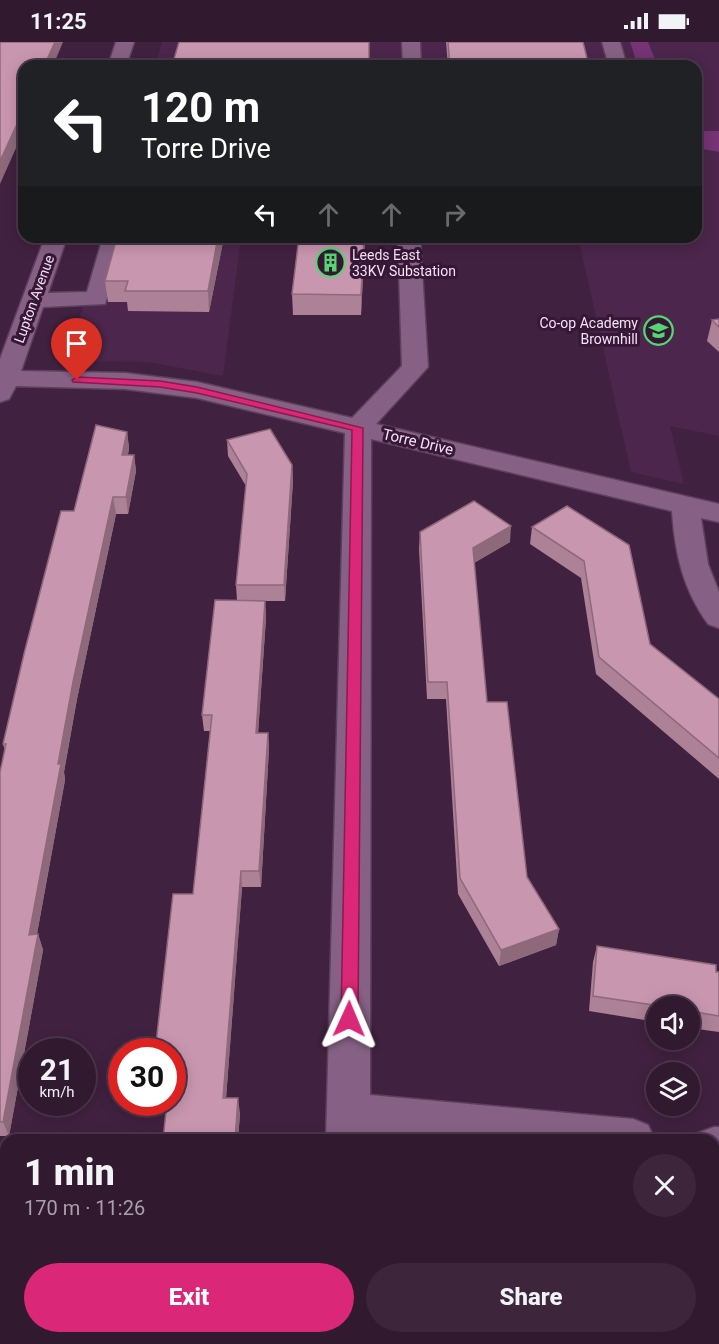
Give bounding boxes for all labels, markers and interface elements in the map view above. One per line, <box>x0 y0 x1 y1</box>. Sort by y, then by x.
text: 11:25 <box>30 9 87 34</box>
text: 120 m <box>141 83 260 132</box>
icon: left <box>42 84 120 162</box>
text: Torre Drive <box>141 133 271 165</box>
icon: left <box>249 198 282 231</box>
icon: ahead <box>312 198 345 231</box>
icon: ahead <box>375 198 408 231</box>
icon: right <box>438 198 471 231</box>
building icon: Leeds East 33KV Substation <box>315 247 347 279</box>
place label: Leeds East 33KV Substation <box>352 247 456 279</box>
street label: Lupton Avenue <box>11 253 57 345</box>
place label: Co-op Academy Brownhill <box>539 315 638 347</box>
school or university icon: Co-op Academy Brownhill <box>643 315 675 347</box>
pin <box>51 318 102 380</box>
icon: arrive <box>60 327 93 360</box>
street label: Torre Drive <box>381 425 455 459</box>
position arrow <box>317 987 381 1051</box>
map controls <box>646 996 700 1116</box>
button: sound <box>646 996 700 1050</box>
speed limit sign: 30 <box>108 1038 186 1116</box>
text: 21 <box>40 1052 74 1087</box>
button: layers <box>646 1062 700 1116</box>
text: km/h <box>39 1083 75 1101</box>
text: 1 min <box>24 1152 115 1194</box>
button: close <box>633 1154 696 1217</box>
text: 170 m · 11:26 <box>24 1196 145 1220</box>
button: Exit <box>24 1263 354 1332</box>
button: Share <box>366 1263 696 1332</box>

